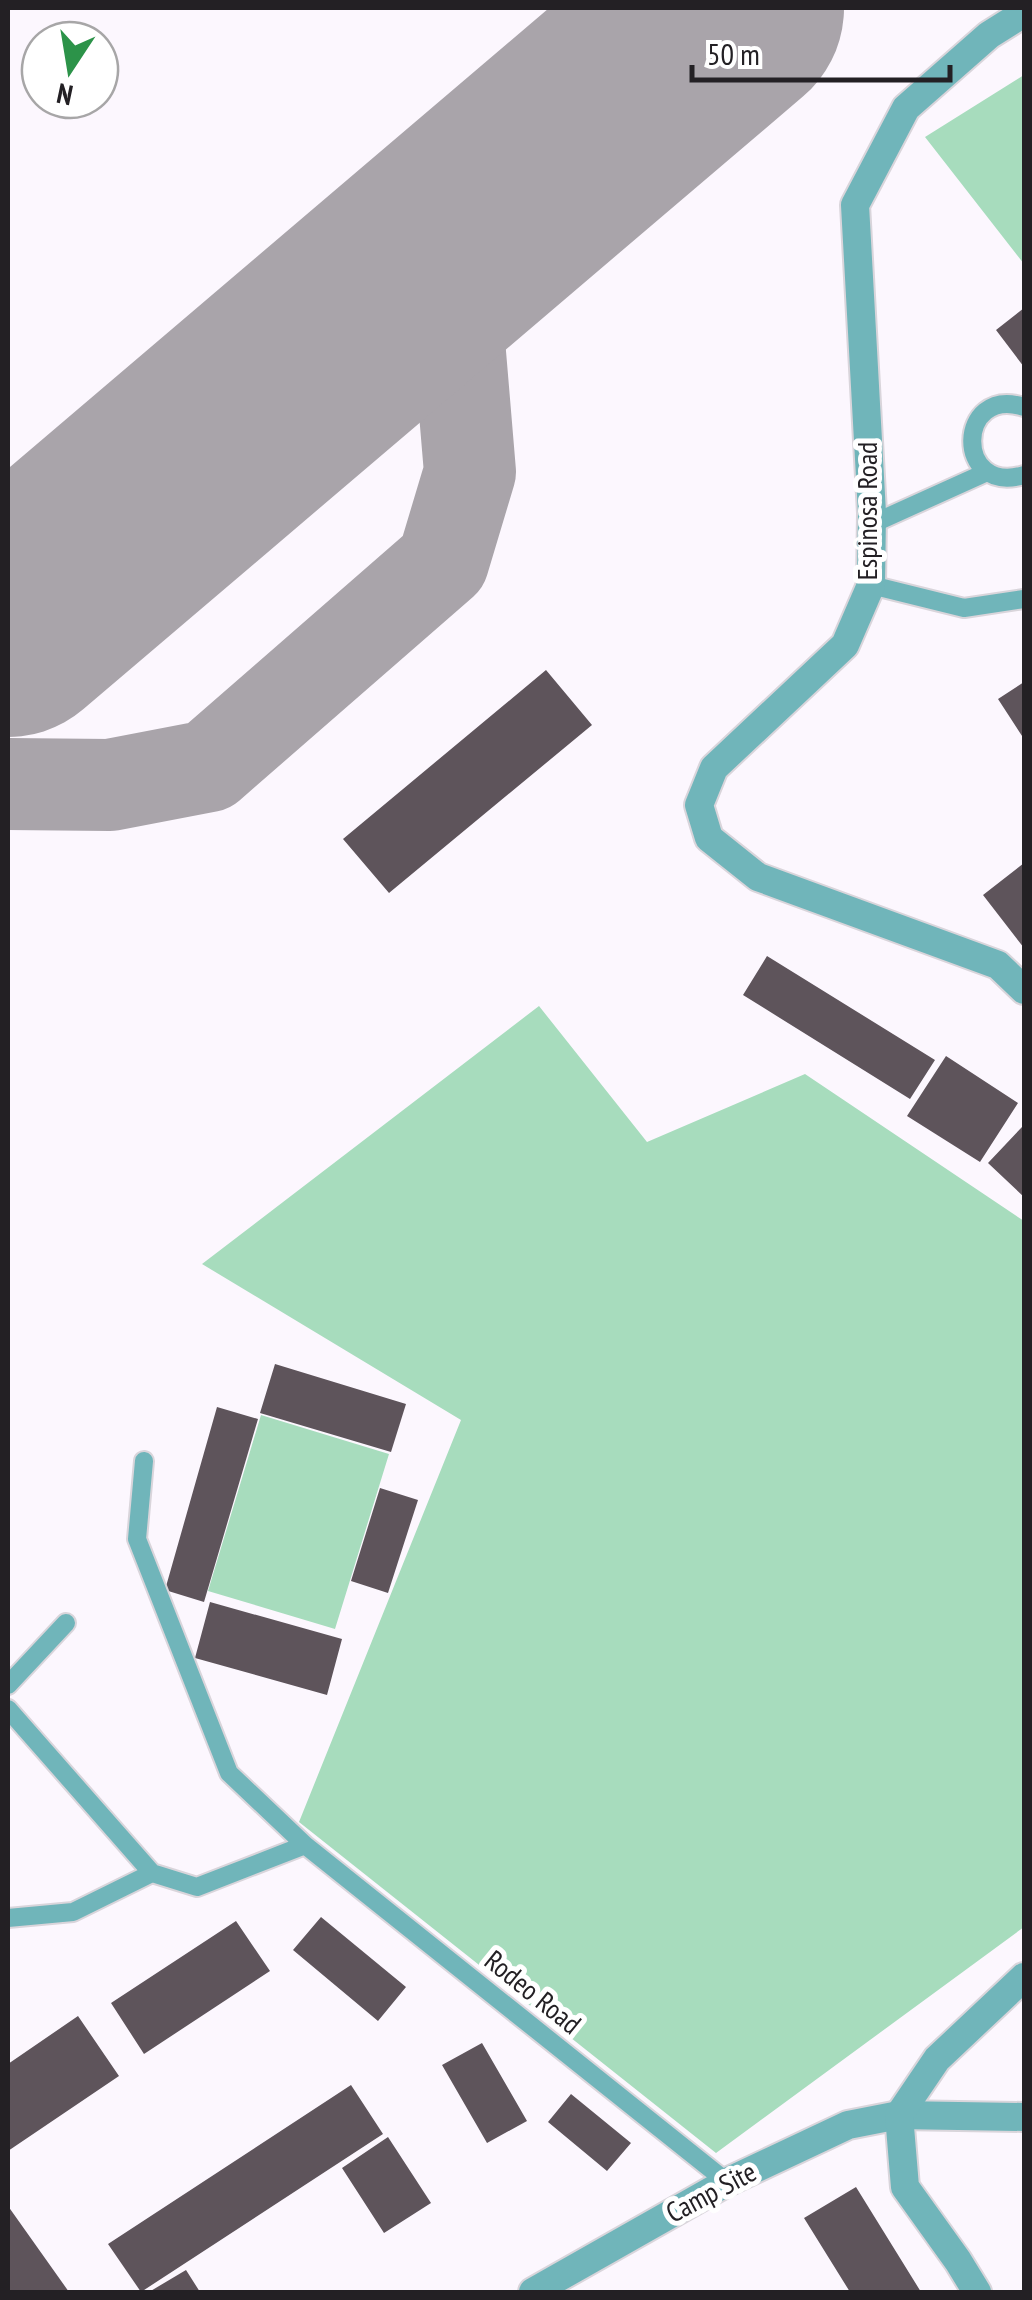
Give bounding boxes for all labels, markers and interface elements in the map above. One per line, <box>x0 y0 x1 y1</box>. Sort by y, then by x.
north arrow <box>20 20 120 120</box>
scale bar <box>692 20 950 82</box>
text: 50 m <box>707 34 760 73</box>
text: N <box>53 75 76 115</box>
street label: Espinosa Road <box>848 442 885 580</box>
street label: Rodeo Road <box>477 1941 589 2042</box>
street label: Camp Site <box>659 2152 762 2231</box>

